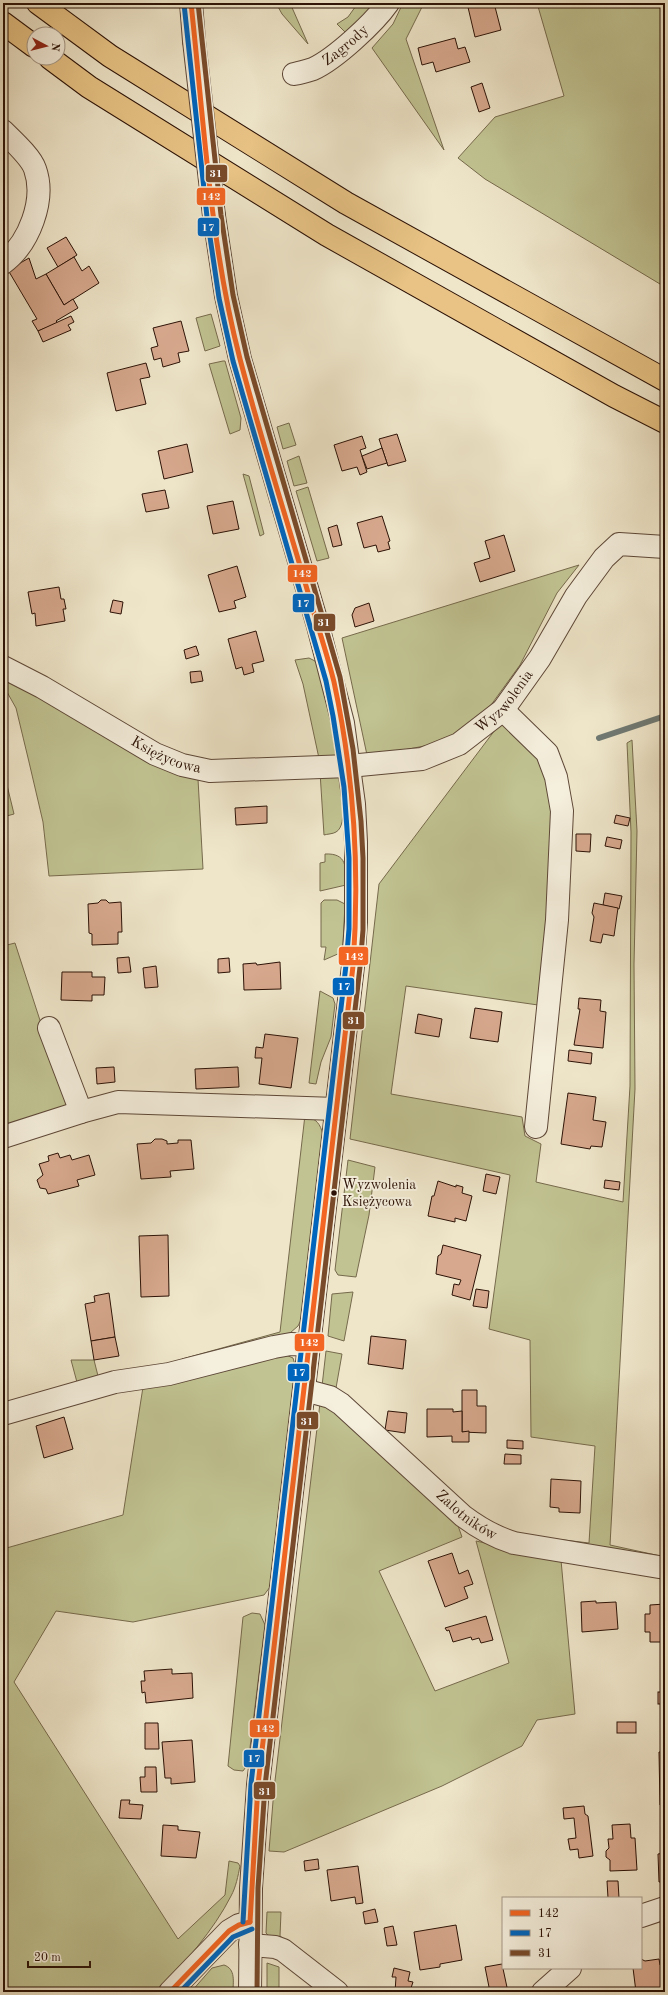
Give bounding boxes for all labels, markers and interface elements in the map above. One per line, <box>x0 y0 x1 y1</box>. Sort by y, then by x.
street label: Zagrody <box>320 22 372 69</box>
north arrow <box>26 26 66 66</box>
text: N <box>48 42 60 52</box>
line badge: 31 <box>205 164 228 183</box>
text: 31 <box>210 169 222 180</box>
line badge: 142 <box>196 187 226 206</box>
text: 142 <box>201 192 221 203</box>
line badge: 17 <box>197 217 220 237</box>
text: 17 <box>202 223 214 234</box>
line badge: 142 <box>287 564 318 583</box>
text: 142 <box>292 569 312 580</box>
line badge: 17 <box>292 593 315 613</box>
text: 17 <box>297 599 309 610</box>
line badge: 31 <box>313 613 336 632</box>
text: 31 <box>318 618 330 629</box>
street label: Wyzwolenia <box>473 667 537 736</box>
street label: Księżycowa <box>128 734 203 776</box>
line badge: 142 <box>338 946 369 966</box>
text: 142 <box>344 952 364 963</box>
line badge: 17 <box>332 977 355 996</box>
text: 17 <box>338 982 350 993</box>
line badge: 31 <box>342 1011 365 1030</box>
text: 31 <box>348 1016 360 1027</box>
place label: Wyzwolenia Księżycowa <box>342 1178 416 1209</box>
marker: Wyzwolenia Księżycowa <box>329 1188 339 1198</box>
line badge: 142 <box>294 1333 325 1352</box>
text: 142 <box>299 1338 319 1349</box>
line badge: 17 <box>287 1363 310 1382</box>
text: 17 <box>293 1368 305 1379</box>
line badge: 31 <box>296 1411 319 1430</box>
text: 31 <box>301 1417 313 1428</box>
street label: Zalotników <box>433 1487 500 1543</box>
line badge: 142 <box>249 1719 280 1738</box>
text: 142 <box>255 1724 275 1735</box>
line badge: 17 <box>243 1749 265 1768</box>
text: 17 <box>248 1754 260 1765</box>
line badge: 31 <box>253 1781 276 1800</box>
text: 31 <box>259 1787 271 1798</box>
legend <box>502 1897 642 1969</box>
text: 142 <box>538 1908 559 1920</box>
text: 17 <box>538 1928 552 1940</box>
scale bar <box>28 1943 90 1969</box>
text: 31 <box>538 1948 552 1960</box>
text: 20 m <box>34 1952 61 1964</box>

